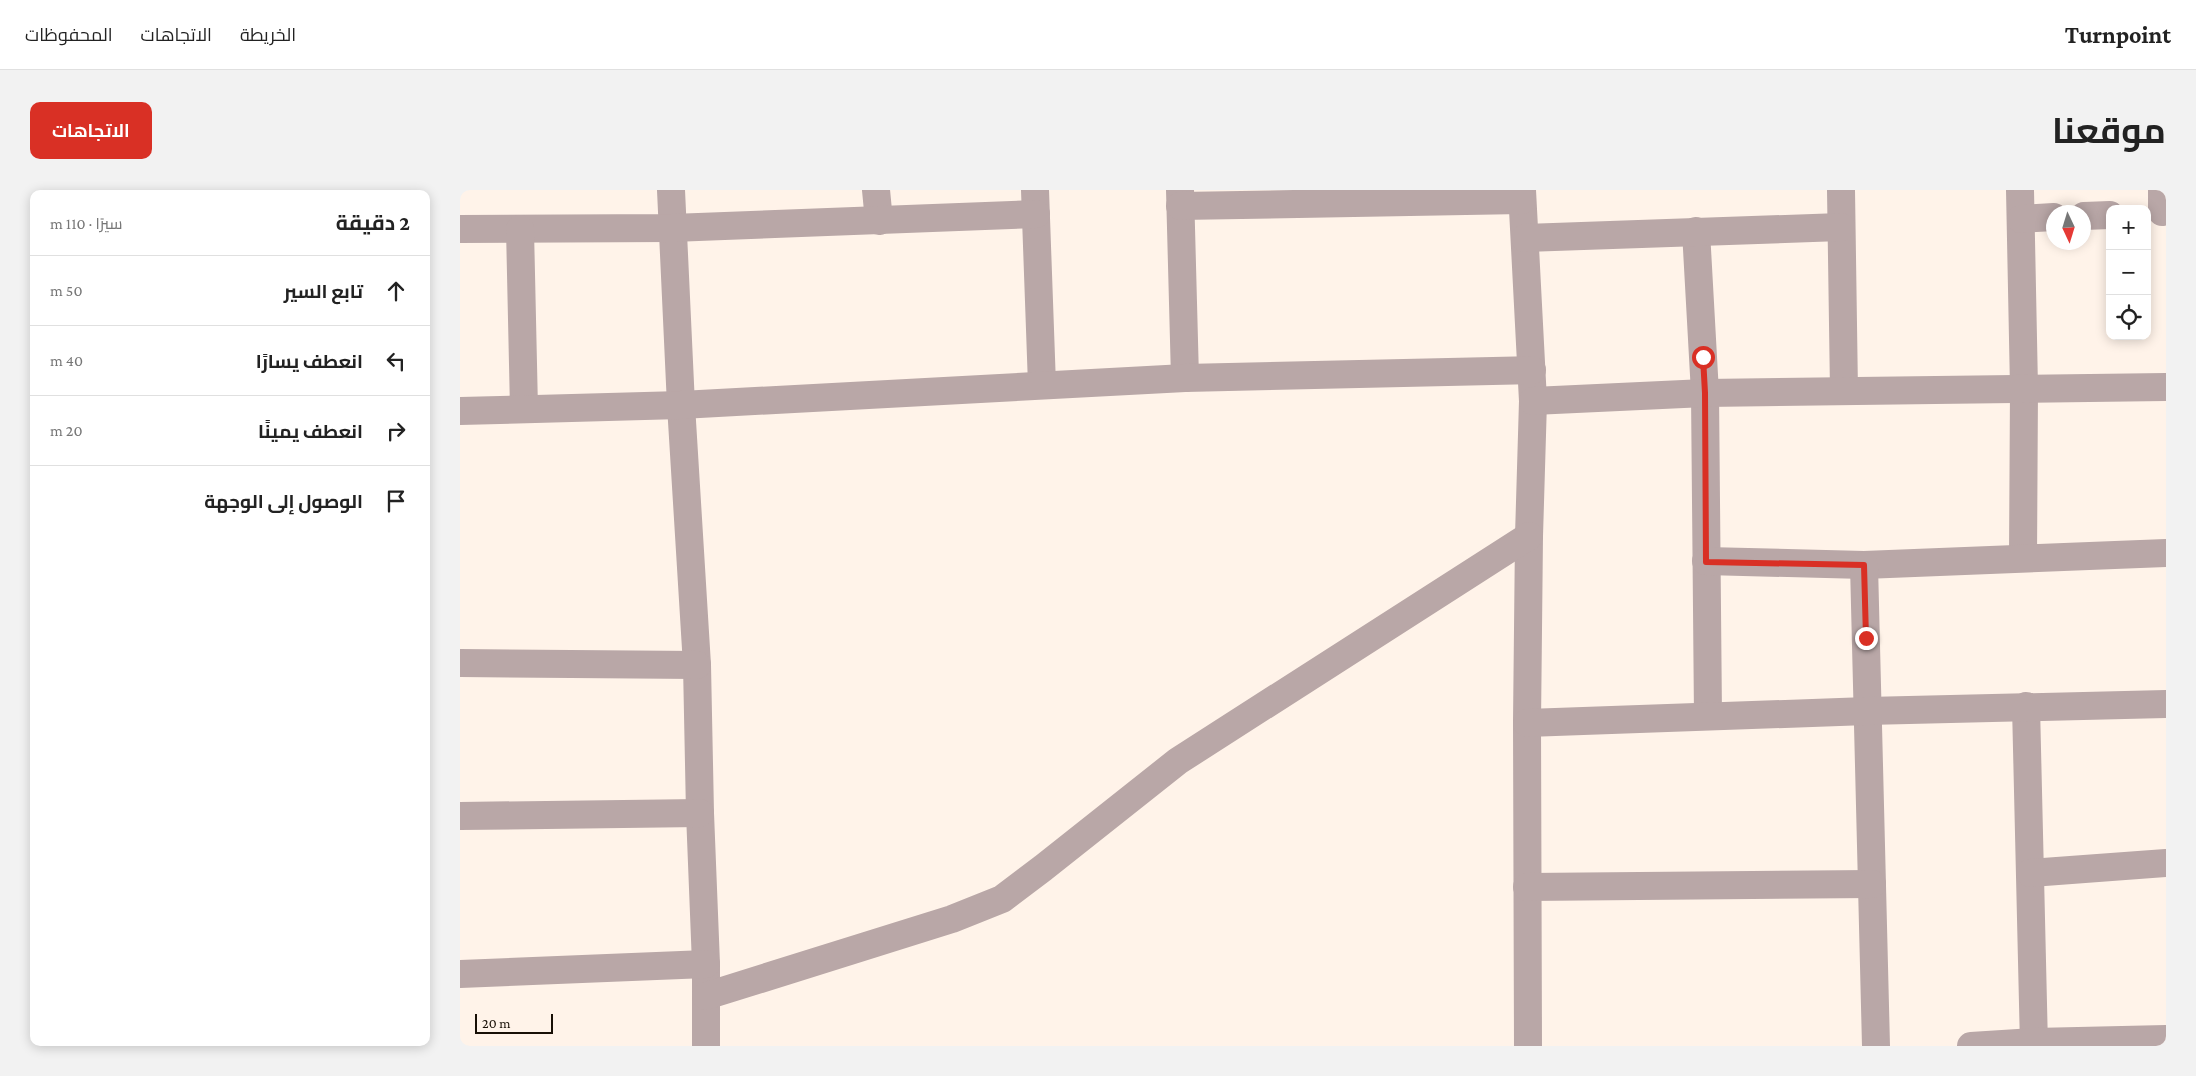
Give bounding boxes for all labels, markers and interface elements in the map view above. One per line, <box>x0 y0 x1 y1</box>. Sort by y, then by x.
text: Turnpoint <box>2065 21 2171 48</box>
text: المحفوظات <box>25 25 113 45</box>
text: الاتجاهات <box>141 25 212 45</box>
text: الخريطة <box>240 25 296 45</box>
button: الاتجاهات <box>30 102 152 159</box>
text: موقعنا <box>2052 112 2166 151</box>
north arrow <box>2046 205 2091 250</box>
map controls <box>2106 205 2151 340</box>
button: + <box>2106 205 2151 250</box>
text: 2 دقيقة <box>336 211 410 235</box>
text: سيرًا · 110 m <box>50 215 122 232</box>
button: − <box>2106 250 2151 295</box>
icon: ahead <box>382 277 410 305</box>
text: تابع السير <box>284 281 363 302</box>
text: 50 m <box>50 282 82 299</box>
button: locate <box>2106 295 2151 340</box>
route start <box>1692 346 1715 369</box>
icon: left <box>382 347 410 375</box>
text: انعطف يسارًا <box>256 351 363 372</box>
text: 40 m <box>50 352 83 369</box>
icon: right <box>382 417 410 445</box>
text: انعطف يمينًا <box>258 421 363 442</box>
text: 20 m <box>50 422 83 439</box>
icon: arrive <box>382 487 410 515</box>
text: الوصول إلى الوجهة <box>204 491 363 512</box>
route end <box>1855 627 1878 650</box>
scale bar <box>475 1011 552 1034</box>
text: 20 m <box>482 1015 510 1031</box>

